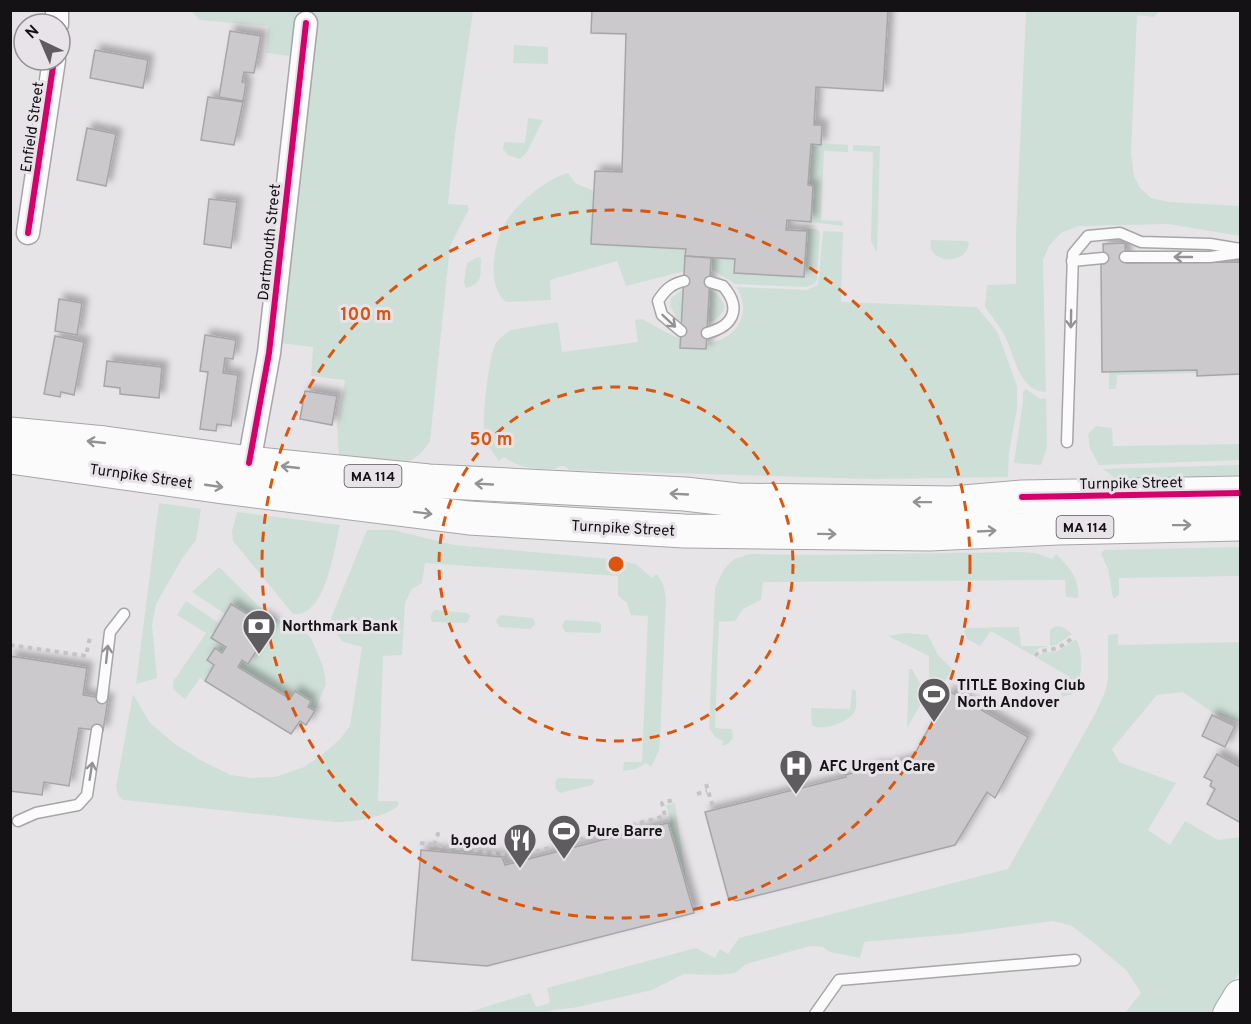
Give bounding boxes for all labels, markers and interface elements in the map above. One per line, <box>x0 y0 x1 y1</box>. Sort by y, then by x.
north arrow <box>12 12 72 72</box>
text: N <box>22 21 44 44</box>
street label: Enfield Street <box>18 81 49 174</box>
street label: Dartmouth Street <box>255 183 286 302</box>
one-way arrow <box>1173 251 1193 263</box>
text: 100 m <box>340 304 392 327</box>
one-way arrow <box>1065 309 1077 329</box>
one-way arrow <box>661 314 676 328</box>
text: 50 m <box>469 429 513 452</box>
one-way arrow <box>87 437 107 448</box>
street label: Turnpike Street <box>88 461 194 494</box>
one-way arrow <box>280 461 300 472</box>
road number: MA 114 <box>344 465 401 487</box>
street label: Turnpike Street <box>1079 474 1183 495</box>
one-way arrow <box>474 479 494 490</box>
one-way arrow <box>204 480 223 491</box>
one-way arrow <box>669 488 689 499</box>
one-way arrow <box>912 496 932 508</box>
one-way arrow <box>412 508 432 519</box>
road number: MA 114 <box>1056 516 1114 538</box>
street label: Turnpike Street <box>571 517 675 542</box>
one-way arrow <box>1172 519 1192 531</box>
one-way arrow <box>977 525 997 536</box>
one-way arrow <box>817 528 837 539</box>
centre of rings <box>606 554 626 574</box>
bank icon: Northmark Bank <box>241 608 277 655</box>
place label: Northmark Bank <box>282 618 398 637</box>
one-way arrow <box>102 644 113 664</box>
sports icon: TITLE Boxing Club North Andover <box>916 676 952 723</box>
place label: TITLE Boxing Club North Andover <box>957 677 1085 713</box>
hospital icon: AFC Urgent Care <box>778 748 814 795</box>
place label: AFC Urgent Care <box>819 758 935 777</box>
one-way arrow <box>85 761 96 781</box>
sports icon: Pure Barre <box>546 813 582 860</box>
restaurant icon: b.good <box>502 822 538 869</box>
place label: Pure Barre <box>587 823 663 842</box>
place label: b.good <box>450 832 497 851</box>

